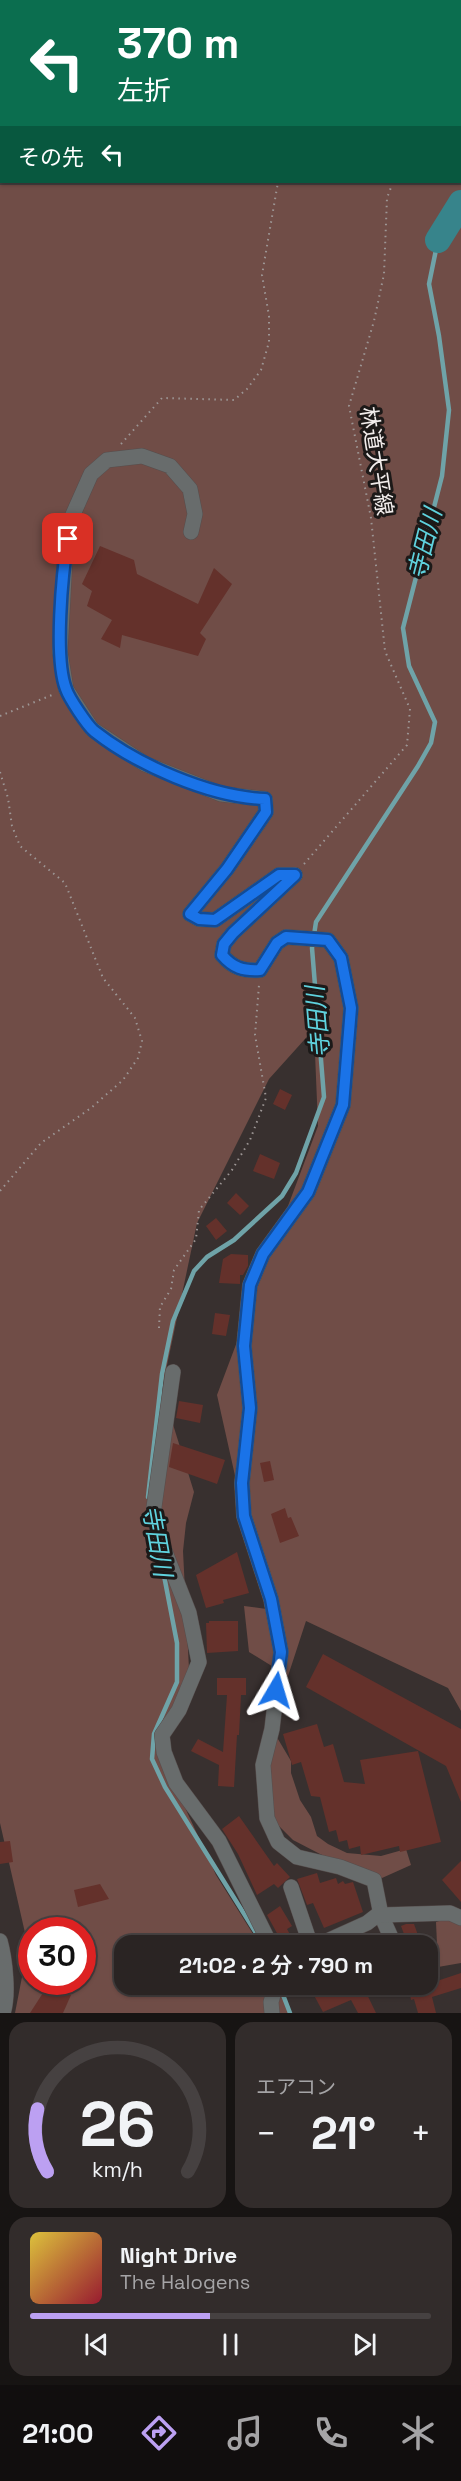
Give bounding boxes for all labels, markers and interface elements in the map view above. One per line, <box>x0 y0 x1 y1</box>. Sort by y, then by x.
text: 370 m <box>117 17 239 70</box>
icon: left <box>18 24 96 102</box>
text: 左折 <box>117 73 171 108</box>
icon: left <box>96 138 129 171</box>
text: その先 <box>18 143 84 171</box>
street label: 林道大平線 <box>355 404 399 518</box>
water label: 寺田川 <box>401 502 449 583</box>
pin <box>42 513 93 564</box>
icon: arrive <box>51 522 84 555</box>
water label: 寺田川 <box>299 982 336 1059</box>
water label: 寺田川 <box>136 1503 180 1582</box>
position arrow <box>244 1658 308 1722</box>
speed limit sign: 30 <box>18 1917 96 1995</box>
text: 21:02 · 2 分 · 790 m <box>179 1951 373 1979</box>
text: エアコン <box>256 2074 336 2100</box>
text: 26 <box>80 2085 155 2164</box>
text: 21° <box>311 2105 376 2162</box>
text: − <box>256 2113 276 2155</box>
text: + <box>411 2113 431 2155</box>
text: km/h <box>92 2156 143 2183</box>
text: Night Drive <box>120 2241 237 2269</box>
text: The Halogens <box>120 2269 250 2295</box>
icon: previous <box>80 2328 113 2361</box>
icon: pause <box>214 2328 247 2361</box>
icon: next <box>348 2328 381 2361</box>
icon: directions <box>138 2412 180 2454</box>
icon: music <box>224 2412 266 2454</box>
icon: phone <box>310 2412 352 2454</box>
icon: climate <box>397 2412 439 2454</box>
text: 21:00 <box>22 2416 93 2451</box>

